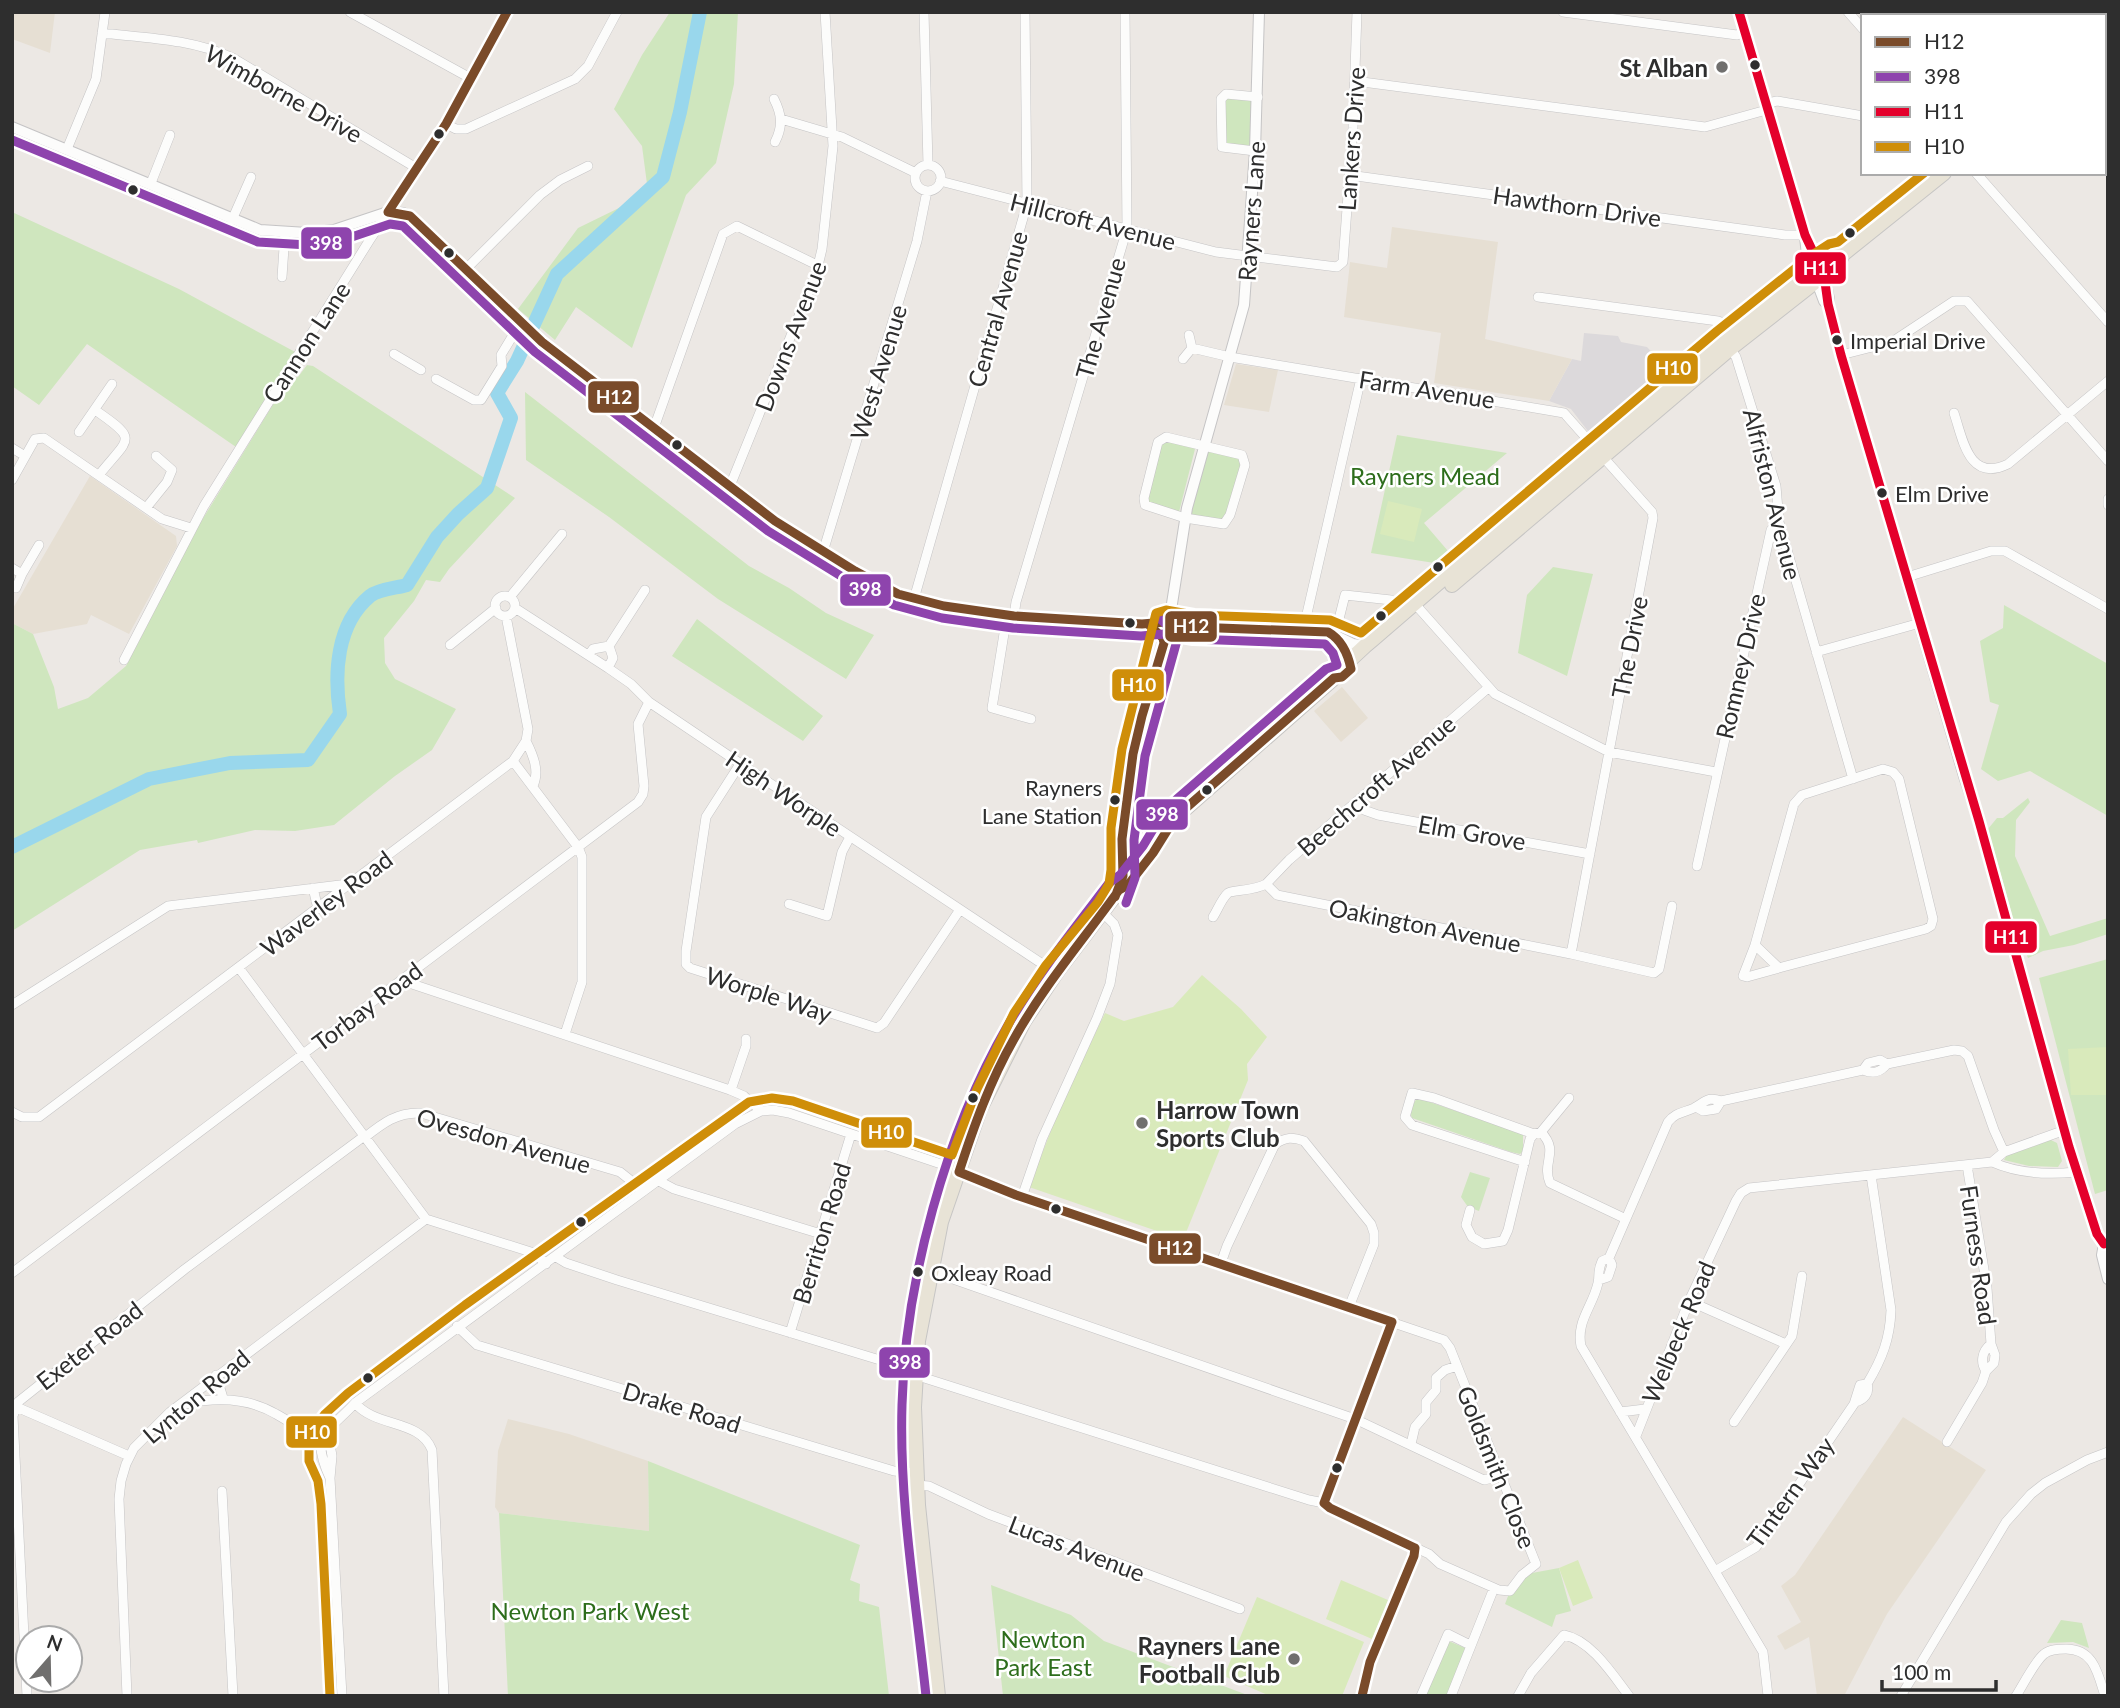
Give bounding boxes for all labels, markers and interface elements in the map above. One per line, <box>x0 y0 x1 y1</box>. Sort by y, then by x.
legend <box>1861 14 2106 175</box>
text: H12 <box>1924 28 1964 53</box>
street label: Wimborne Drive <box>200 38 368 148</box>
place label: St Alban <box>1619 53 1708 82</box>
unlabelled marker <box>1748 58 1762 72</box>
marker: St Alban <box>1714 59 1730 75</box>
text: 398 <box>1924 63 1961 88</box>
street label: Lankers Drive <box>1332 66 1370 212</box>
text: H11 <box>1924 98 1964 123</box>
unlabelled marker <box>432 127 446 141</box>
text: H10 <box>1924 133 1964 158</box>
street label: Rayners Lane <box>1232 140 1270 282</box>
street label: Hawthorn Drive <box>1491 180 1663 232</box>
unlabelled marker <box>126 183 140 197</box>
street label: Hillcroft Avenue <box>1007 186 1179 256</box>
line badge: 398 <box>300 226 353 260</box>
unlabelled marker <box>1843 226 1857 240</box>
street label: Central Avenue <box>961 228 1033 390</box>
text: 398 <box>309 231 343 254</box>
unlabelled marker <box>442 246 456 260</box>
line badge: H11 <box>1794 251 1847 285</box>
street label: The Avenue <box>1069 254 1131 382</box>
text: H11 <box>1803 256 1839 279</box>
street label: Downs Avenue <box>748 257 832 415</box>
street label: Cannon Lane <box>256 276 356 408</box>
street label: West Avenue <box>844 301 912 443</box>
place label: Imperial Drive <box>1850 327 1986 354</box>
marker: Imperial Drive <box>1830 333 1844 347</box>
line badge: H10 <box>1646 352 1699 385</box>
text: H10 <box>1655 356 1691 379</box>
street label: Farm Avenue <box>1357 364 1497 414</box>
line badge: H12 <box>587 380 640 414</box>
text: H12 <box>596 385 632 408</box>
street label: Alfriston Avenue <box>1738 405 1808 583</box>
unlabelled marker <box>670 438 684 452</box>
park label: Rayners Mead <box>1350 461 1500 490</box>
place label: Elm Drive <box>1895 480 1989 507</box>
marker: Elm Drive <box>1875 486 1889 500</box>
unlabelled marker <box>1431 560 1445 574</box>
line badge: 398 <box>839 573 892 607</box>
text: 398 <box>848 577 882 600</box>
street label: Romney Drive <box>1709 590 1771 742</box>
street label: The Drive <box>1605 593 1653 701</box>
unlabelled marker <box>1374 609 1388 623</box>
line badge: H12 <box>1164 610 1218 643</box>
text: H12 <box>1173 614 1209 637</box>
unlabelled marker <box>1123 616 1137 630</box>
line badge: H10 <box>1111 668 1165 702</box>
text: H10 <box>1120 673 1156 696</box>
street label: Beechcroft Avenue <box>1291 709 1461 861</box>
street label: High Worple <box>721 744 847 842</box>
place label: Rayners Lane Station <box>982 774 1102 829</box>
unlabelled marker <box>1200 783 1214 797</box>
marker: Rayners Lane Station <box>1108 793 1122 807</box>
line badge: 398 <box>1135 798 1189 831</box>
text: 398 <box>1145 802 1179 825</box>
street label: Elm Grove <box>1416 808 1528 856</box>
street label: Waverley Road <box>254 844 398 962</box>
street label: Oakington Avenue <box>1327 892 1523 958</box>
line badge: H11 <box>1984 920 2038 954</box>
text: H11 <box>1993 925 2029 948</box>
street label: Torbay Road <box>306 955 428 1057</box>
street label: Worple Way <box>702 960 836 1028</box>
unlabelled marker <box>966 1091 980 1105</box>
place label: Harrow Town Sports Club <box>1156 1095 1299 1152</box>
street label: Ovesdon Avenue <box>414 1101 594 1179</box>
marker: Harrow Town Sports Club <box>1134 1115 1150 1131</box>
line badge: H10 <box>860 1116 913 1149</box>
text: H10 <box>868 1120 904 1143</box>
street label: Berriton Road <box>786 1159 856 1307</box>
street label: Furness Road <box>1955 1183 2003 1327</box>
unlabelled marker <box>1049 1202 1063 1216</box>
unlabelled marker <box>574 1215 588 1229</box>
line badge: H12 <box>1148 1232 1202 1265</box>
text: H12 <box>1157 1236 1193 1259</box>
street label: Welbeck Road <box>1635 1257 1721 1407</box>
place label: Oxleay Road <box>931 1259 1052 1286</box>
marker: Oxleay Road <box>911 1265 925 1279</box>
street label: Exeter Road <box>30 1295 148 1395</box>
street label: Lynton Road <box>137 1343 255 1449</box>
line badge: 398 <box>878 1346 931 1379</box>
text: 398 <box>888 1350 922 1373</box>
unlabelled marker <box>361 1371 375 1385</box>
street label: Drake Road <box>619 1375 745 1439</box>
street label: Goldsmith Close <box>1451 1382 1543 1552</box>
line badge: H10 <box>285 1415 338 1449</box>
text: H10 <box>294 1420 330 1443</box>
street label: Tintern Way <box>1740 1430 1840 1553</box>
unlabelled marker <box>1330 1461 1344 1475</box>
street label: Lucas Avenue <box>1005 1509 1149 1587</box>
park label: Newton Park West <box>491 1596 690 1625</box>
north arrow <box>14 1624 84 1694</box>
park label: Newton Park East <box>994 1624 1092 1681</box>
text: N <box>44 1629 66 1656</box>
place label: Rayners Lane Football Club <box>1138 1631 1280 1688</box>
scale bar <box>1882 1648 1996 1692</box>
marker: Rayners Lane Football Club <box>1286 1651 1302 1667</box>
text: 100 m <box>1892 1659 1951 1684</box>

